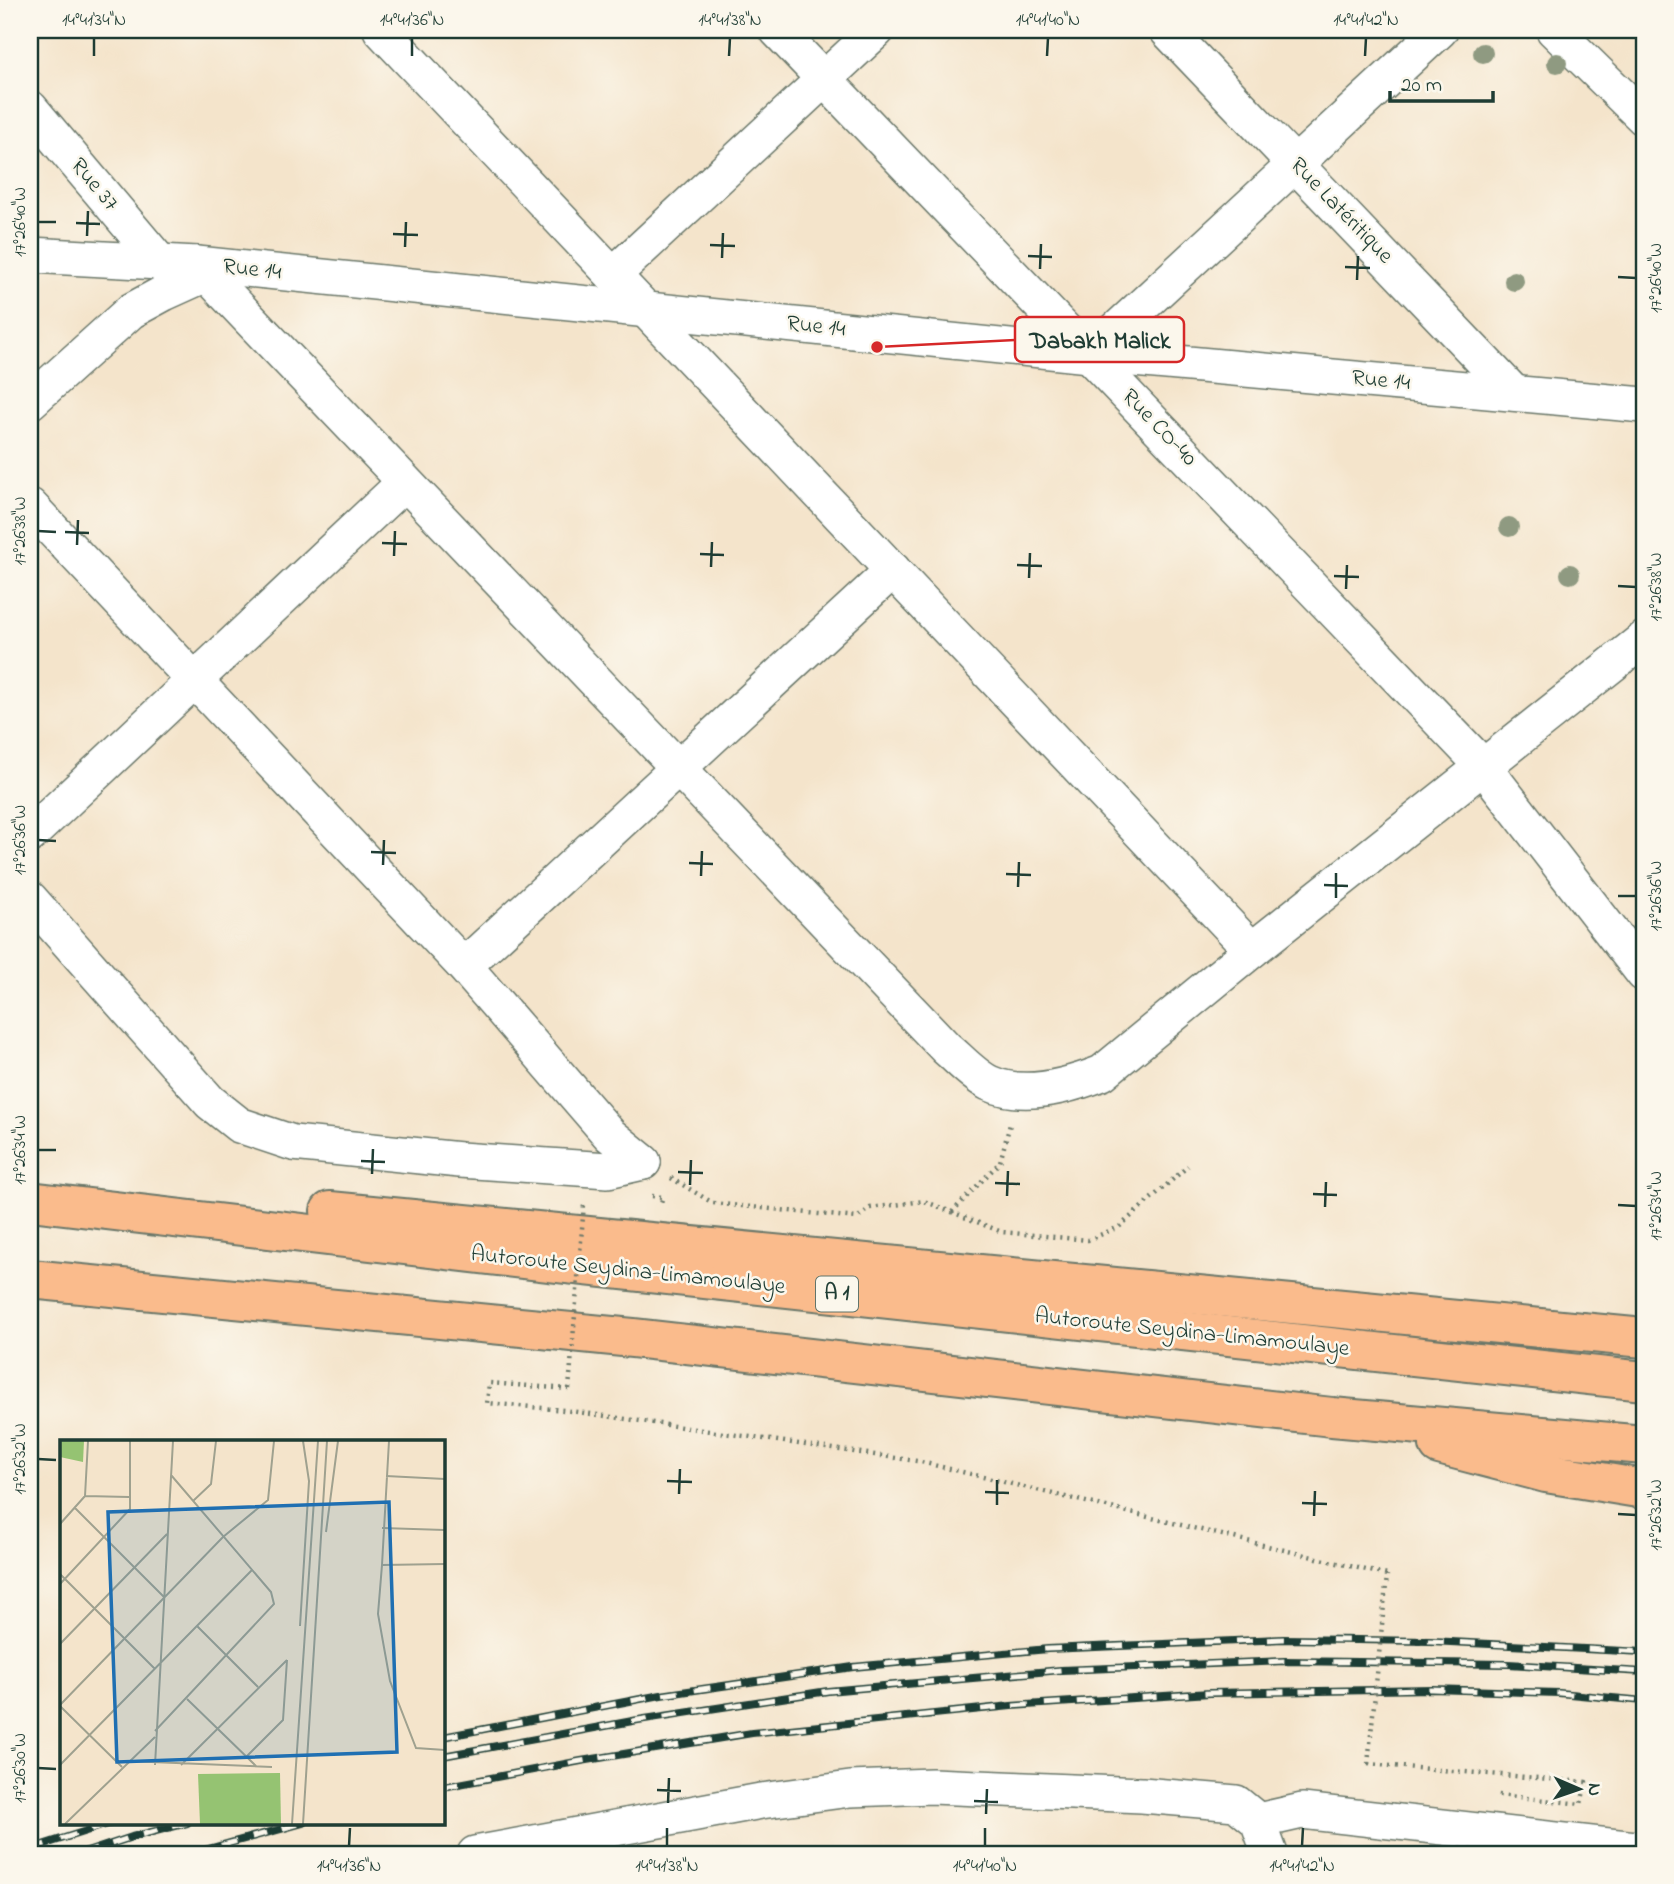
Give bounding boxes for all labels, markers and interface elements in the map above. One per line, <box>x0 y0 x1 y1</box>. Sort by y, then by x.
text: 14°41'34"N <box>62 8 126 34</box>
text: 14°41'36"N <box>380 8 444 34</box>
text: 14°41'38"N <box>698 8 762 34</box>
text: 14°41'40"N <box>1016 8 1080 34</box>
text: 14°41'42"N <box>1333 8 1399 34</box>
scale bar <box>1390 60 1494 104</box>
text: 20 m <box>1401 71 1442 101</box>
street label: Rue Latéritique <box>1282 150 1401 272</box>
street label: Rue 37 <box>62 151 127 219</box>
text: 17°26'40"W <box>8 187 34 257</box>
text: 17°26'40"W <box>1644 243 1670 313</box>
street label: Rue 14 <box>221 251 283 290</box>
street label: Rue 14 <box>785 308 847 347</box>
callout: Dabakh Malick <box>1015 317 1184 362</box>
text: Dabakh Malick <box>1028 325 1171 360</box>
street label: Rue 14 <box>1350 362 1412 400</box>
street label: Rue CO-40 <box>1113 382 1205 474</box>
text: 17°26'38"W <box>8 496 34 566</box>
text: 17°26'38"W <box>1644 552 1670 622</box>
text: 17°26'36"W <box>8 805 34 875</box>
text: 17°26'36"W <box>1644 861 1670 931</box>
text: 17°26'34"W <box>8 1115 34 1185</box>
text: 17°26'34"W <box>1644 1171 1670 1241</box>
street label: Autoroute Seydina-Limamoulaye <box>469 1238 788 1306</box>
road number: A 1 <box>816 1276 858 1312</box>
street label: Autoroute Seydina-Limamoulaye <box>1033 1300 1352 1368</box>
text: 17°26'32"W <box>8 1423 34 1495</box>
inset map <box>60 1440 444 1825</box>
text: 17°26'32"W <box>1644 1479 1670 1551</box>
text: 17°26'30"W <box>8 1733 34 1803</box>
north arrow <box>1544 1755 1614 1825</box>
text: N <box>1580 1783 1607 1797</box>
text: 14°41'36"N <box>317 1854 381 1880</box>
text: 14°41'38"N <box>635 1854 699 1880</box>
text: 14°41'40"N <box>953 1854 1017 1880</box>
text: 14°41'42"N <box>1269 1854 1335 1880</box>

